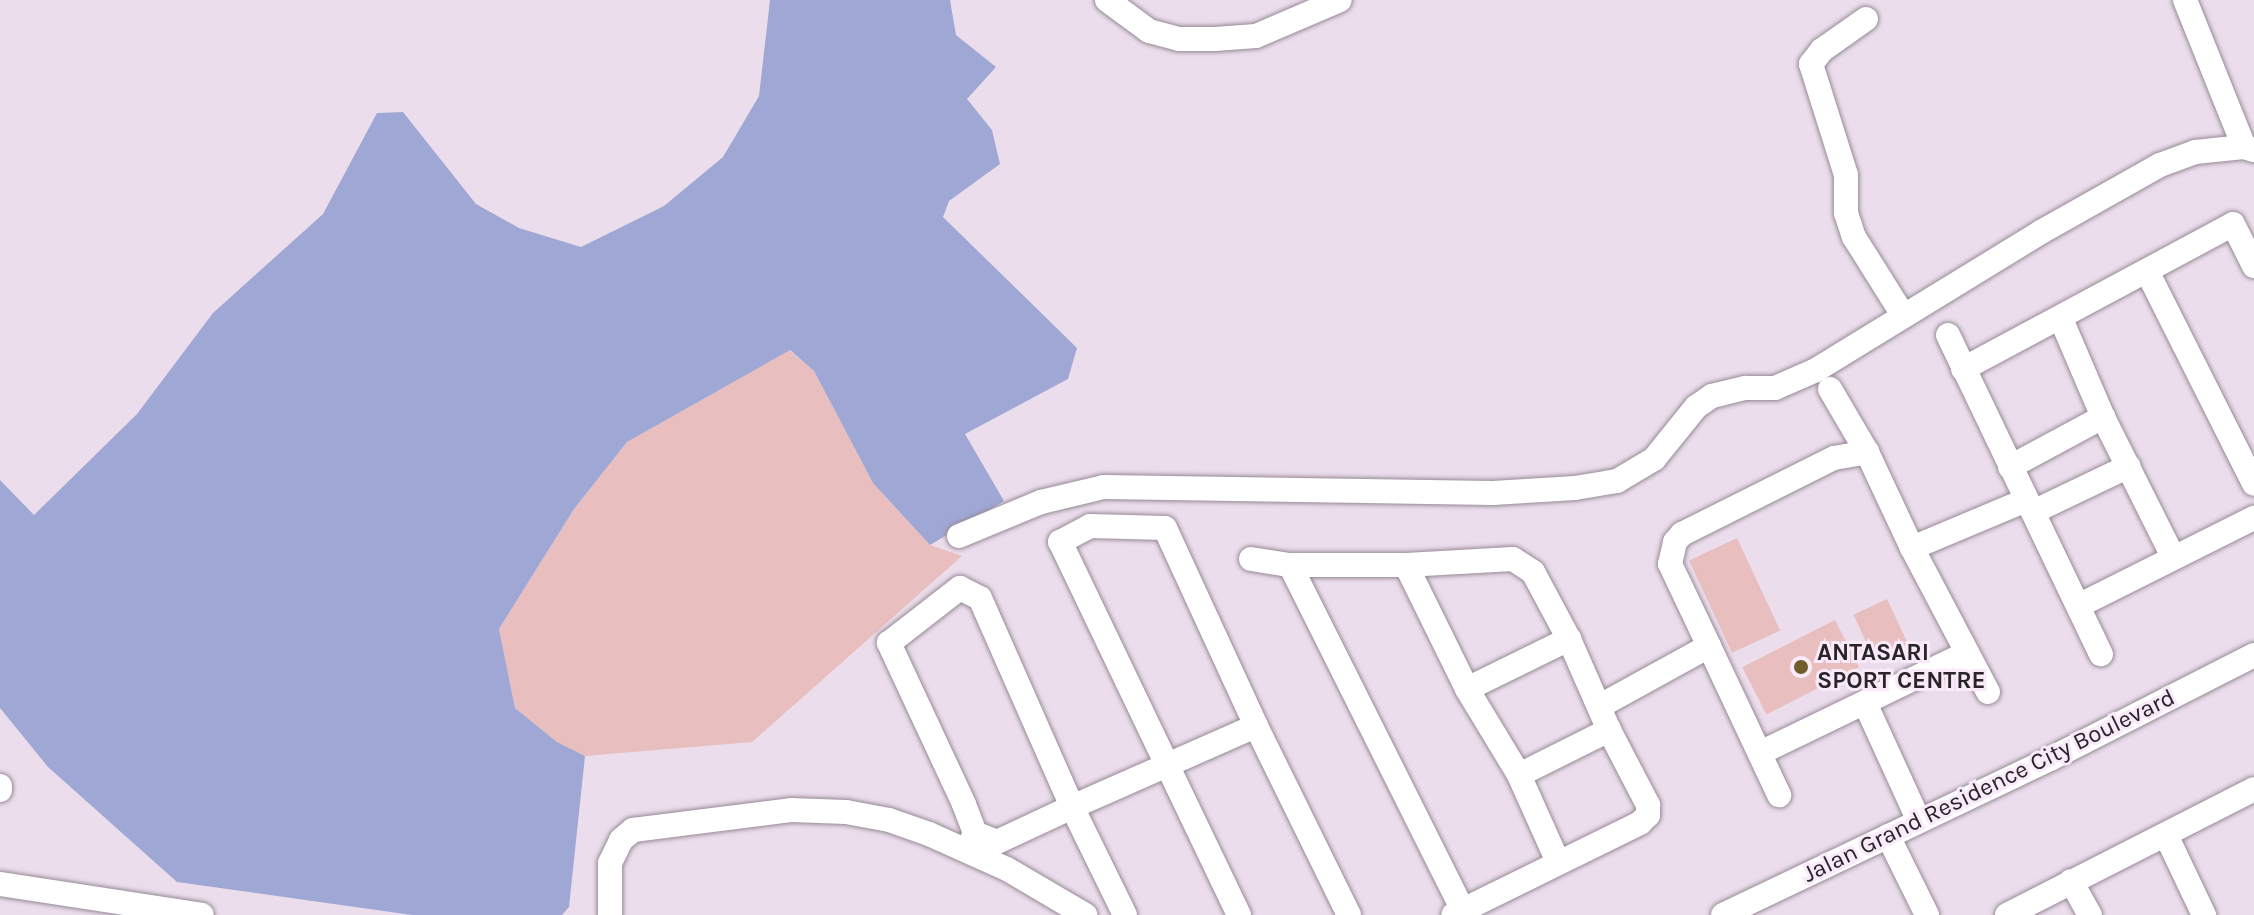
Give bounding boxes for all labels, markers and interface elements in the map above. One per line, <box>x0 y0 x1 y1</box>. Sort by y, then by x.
place label: ANTASARI SPORT CENTRE <box>1817 639 1986 695</box>
marker: ANTASARI SPORT CENTRE <box>1792 658 1810 676</box>
street label: Jalan Grand Residence City Boulevard <box>1798 683 2180 889</box>

